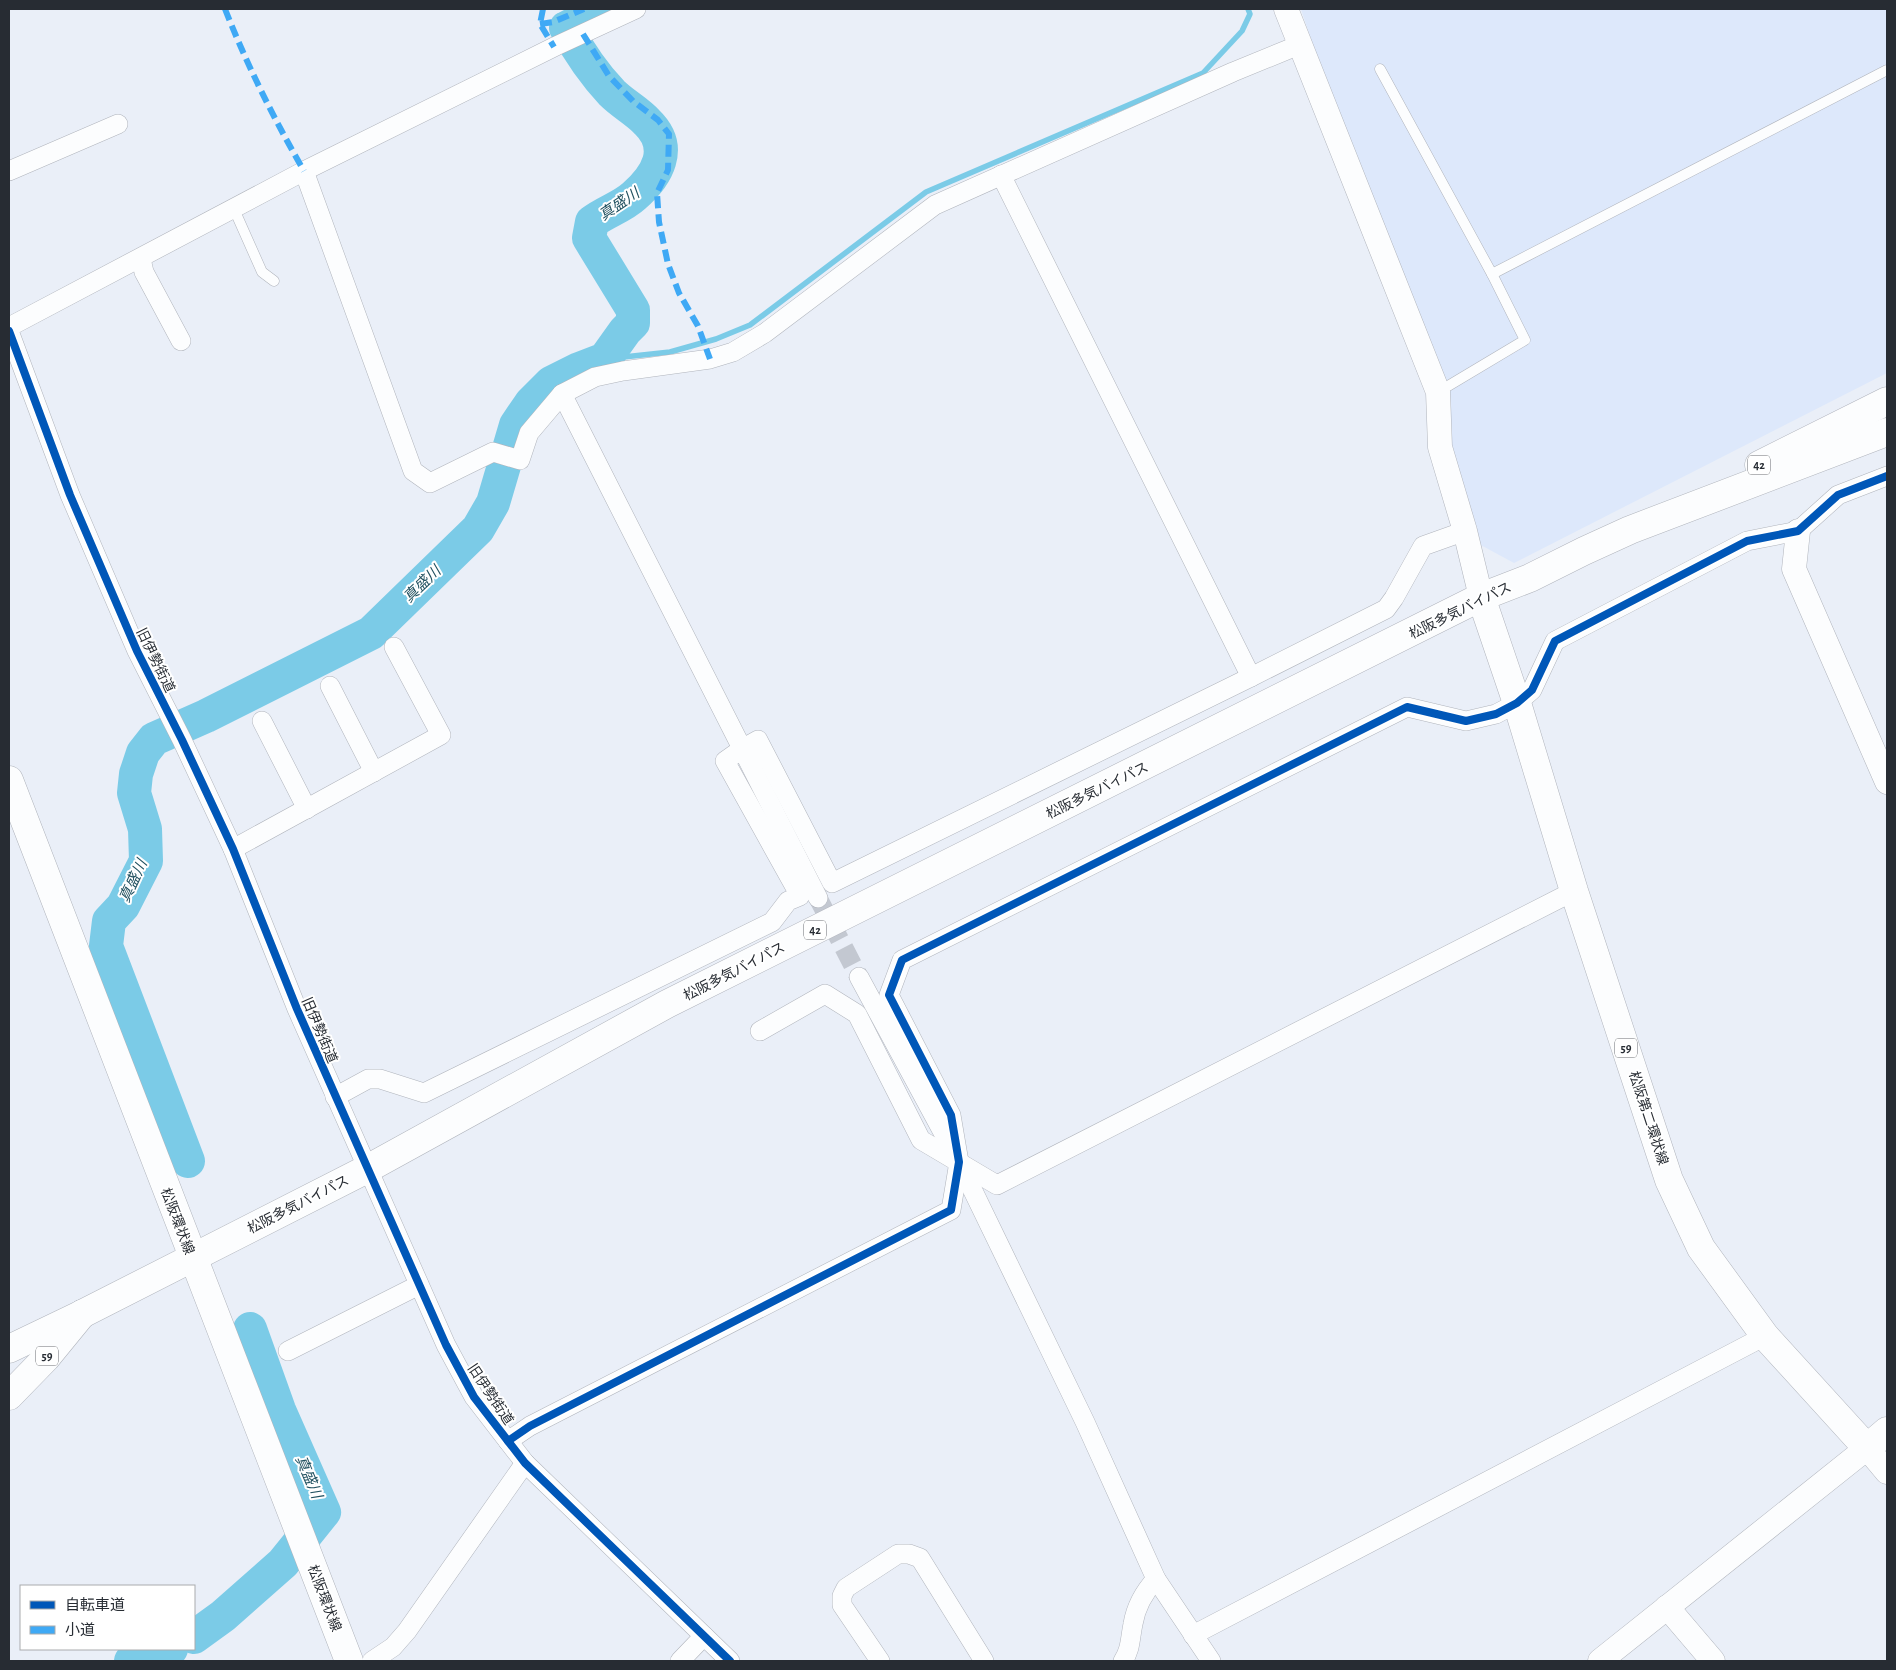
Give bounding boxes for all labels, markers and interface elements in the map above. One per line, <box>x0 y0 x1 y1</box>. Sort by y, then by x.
water label: 真盛川 <box>596 184 644 223</box>
road number: 42 <box>1748 456 1770 474</box>
water label: 真盛川 <box>400 561 445 605</box>
street label: 松阪多気バイパス <box>1407 579 1514 642</box>
street label: 旧伊勢街道 <box>133 625 178 695</box>
street label: 松阪多気バイパス <box>1044 759 1151 822</box>
water label: 真盛川 <box>116 855 151 905</box>
road number: 42 <box>804 920 826 940</box>
street label: 松阪多気バイパス <box>681 939 787 1003</box>
street label: 旧伊勢街道 <box>299 995 340 1065</box>
road number: 59 <box>1615 1038 1637 1058</box>
street label: 松阪第二環状線 <box>1626 1069 1672 1167</box>
street label: 松阪多気バイパス <box>245 1172 351 1236</box>
street label: 松阪環状線 <box>158 1185 198 1257</box>
road number: 59 <box>36 1346 58 1365</box>
street label: 旧伊勢街道 <box>465 1361 516 1427</box>
water label: 真盛川 <box>293 1453 326 1503</box>
street label: 松阪環状線 <box>305 1562 345 1634</box>
legend <box>20 1585 195 1650</box>
text: 自転車道 <box>65 1597 125 1613</box>
text: 小道 <box>65 1622 95 1638</box>

